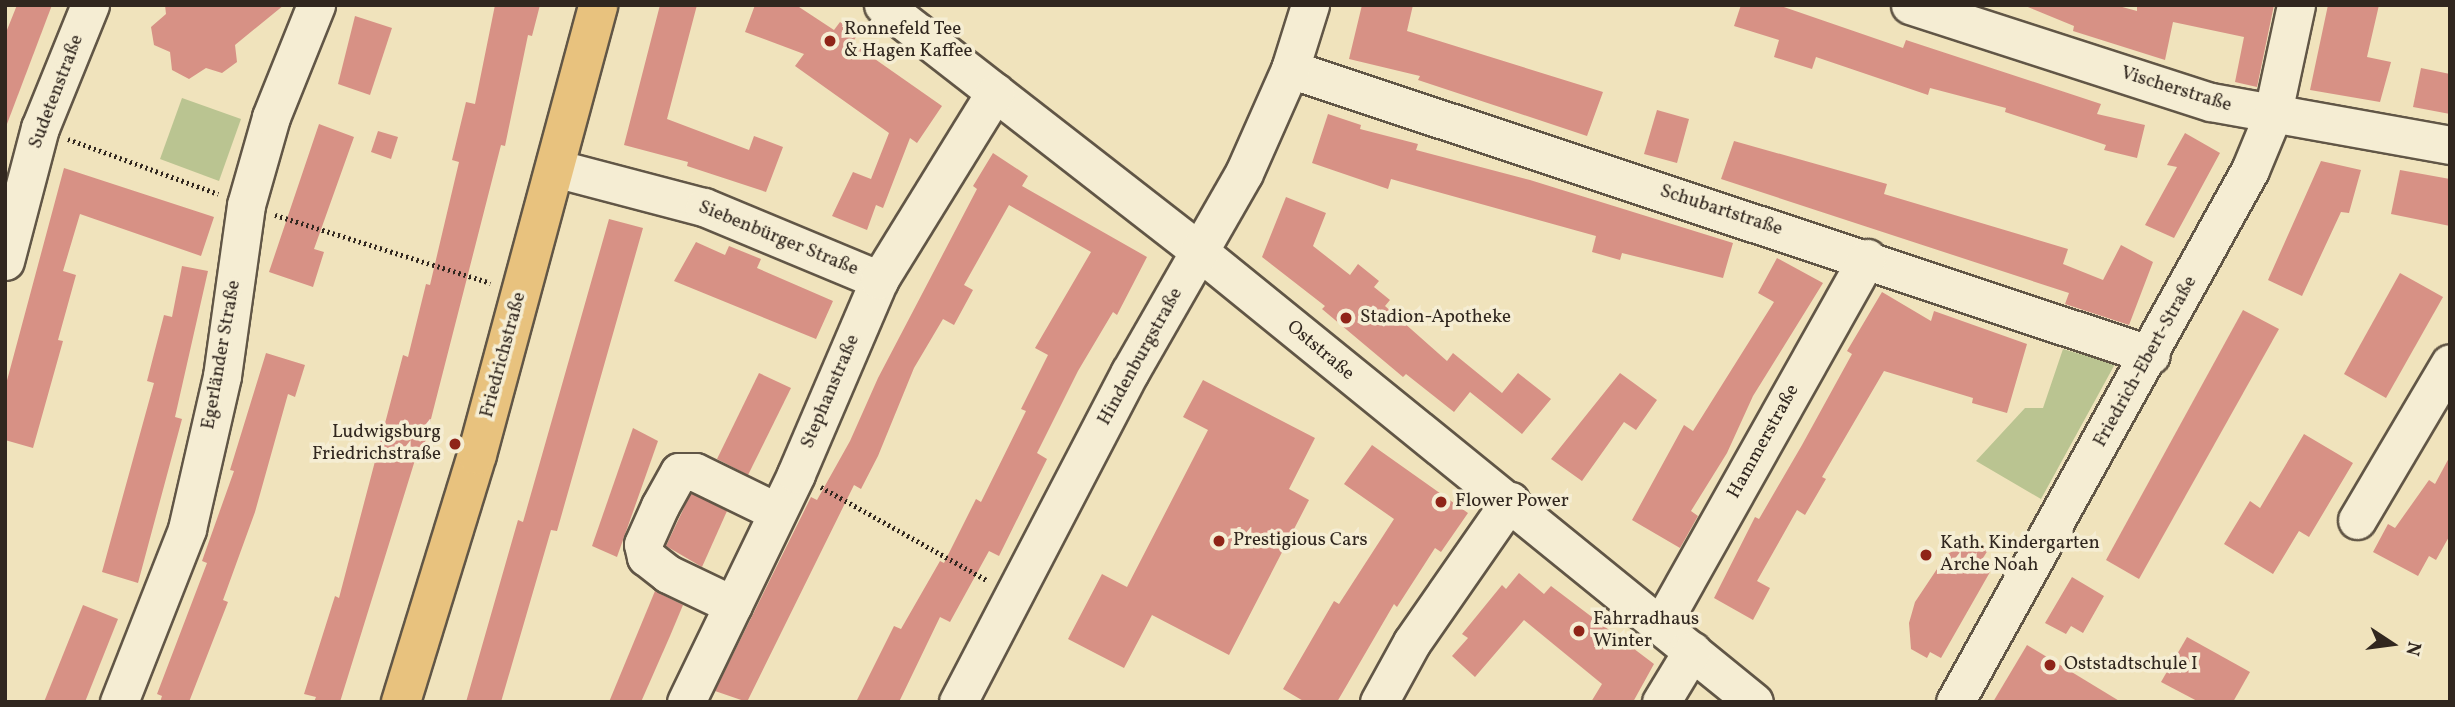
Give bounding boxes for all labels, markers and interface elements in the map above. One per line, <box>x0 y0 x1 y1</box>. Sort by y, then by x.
place label: Ronnefeld Tee & Hagen Kaffee <box>844 19 973 63</box>
street label: Sudetenstraße <box>25 32 89 152</box>
marker: Ronnefeld Tee & Hagen Kaffee <box>822 33 838 49</box>
street label: Vischerstraße <box>2118 62 2234 118</box>
street label: Schubartstraße <box>1657 180 1785 242</box>
street label: Siebenbürger Straße <box>695 197 861 281</box>
street label: Friedrich-Ebert-Straße <box>2090 273 2202 451</box>
street label: Egerländer Straße <box>198 279 246 431</box>
street label: Hindenburgstraße <box>1094 284 1188 430</box>
street label: Friedrichstraße <box>476 290 532 420</box>
place label: Stadion-Apotheke <box>1360 307 1511 329</box>
marker: Stadion-Apotheke <box>1338 310 1354 326</box>
street label: Oststraße <box>1282 316 1358 386</box>
street label: Stephanstraße <box>797 332 865 452</box>
street label: Hammerstraße <box>1723 381 1805 503</box>
place label: Ludwigsburg Friedrichstraße <box>312 422 441 466</box>
marker: Ludwigsburg Friedrichstraße <box>447 436 463 452</box>
place label: Flower Power <box>1455 491 1569 513</box>
marker: Flower Power <box>1433 494 1449 510</box>
place label: Prestigious Cars <box>1233 530 1368 552</box>
marker: Prestigious Cars <box>1211 533 1227 549</box>
place label: Kath. Kindergarten Arche Noah <box>1940 533 2100 577</box>
marker: Kath. Kindergarten Arche Noah <box>1918 547 1934 563</box>
place label: Fahrradhaus Winter <box>1593 609 1699 653</box>
north arrow <box>2357 609 2427 679</box>
marker: Fahrradhaus Winter <box>1571 623 1587 639</box>
text: N <box>2398 639 2427 658</box>
place label: Oststadtschule I <box>2064 654 2198 676</box>
marker: Oststadtschule I <box>2042 657 2058 673</box>

